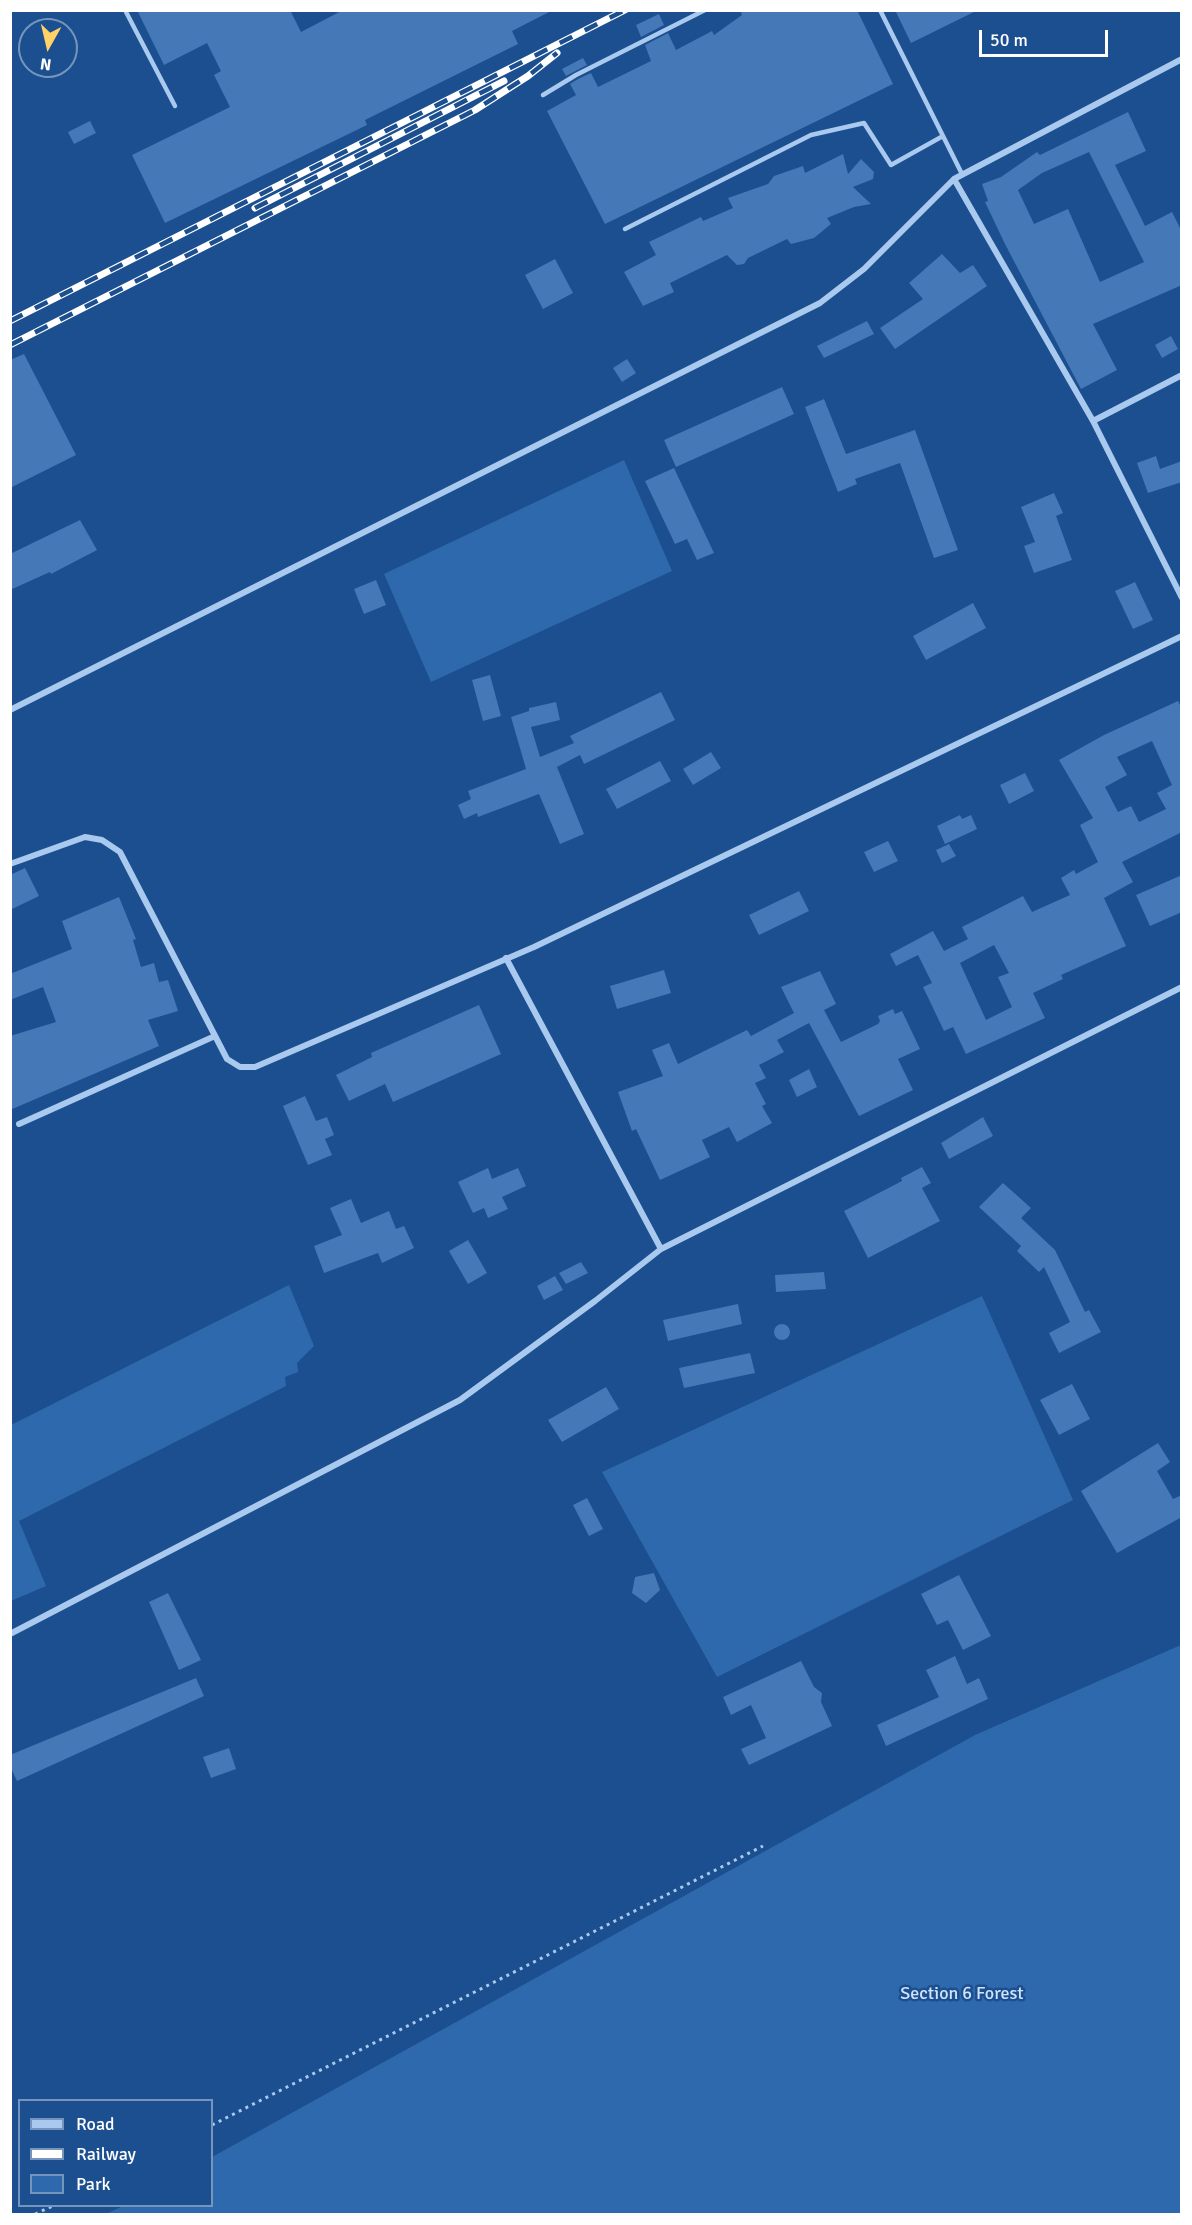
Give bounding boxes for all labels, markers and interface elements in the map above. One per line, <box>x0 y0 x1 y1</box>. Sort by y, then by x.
north arrow <box>18 18 78 78</box>
scale bar <box>982 18 1111 56</box>
text: 50 m <box>990 29 1028 51</box>
text: N <box>39 53 53 75</box>
park label: Section 6 Forest <box>900 1983 1024 2005</box>
legend <box>18 2099 213 2207</box>
text: Road <box>76 2113 115 2135</box>
text: Railway <box>76 2143 136 2165</box>
text: Park <box>76 2173 111 2195</box>

